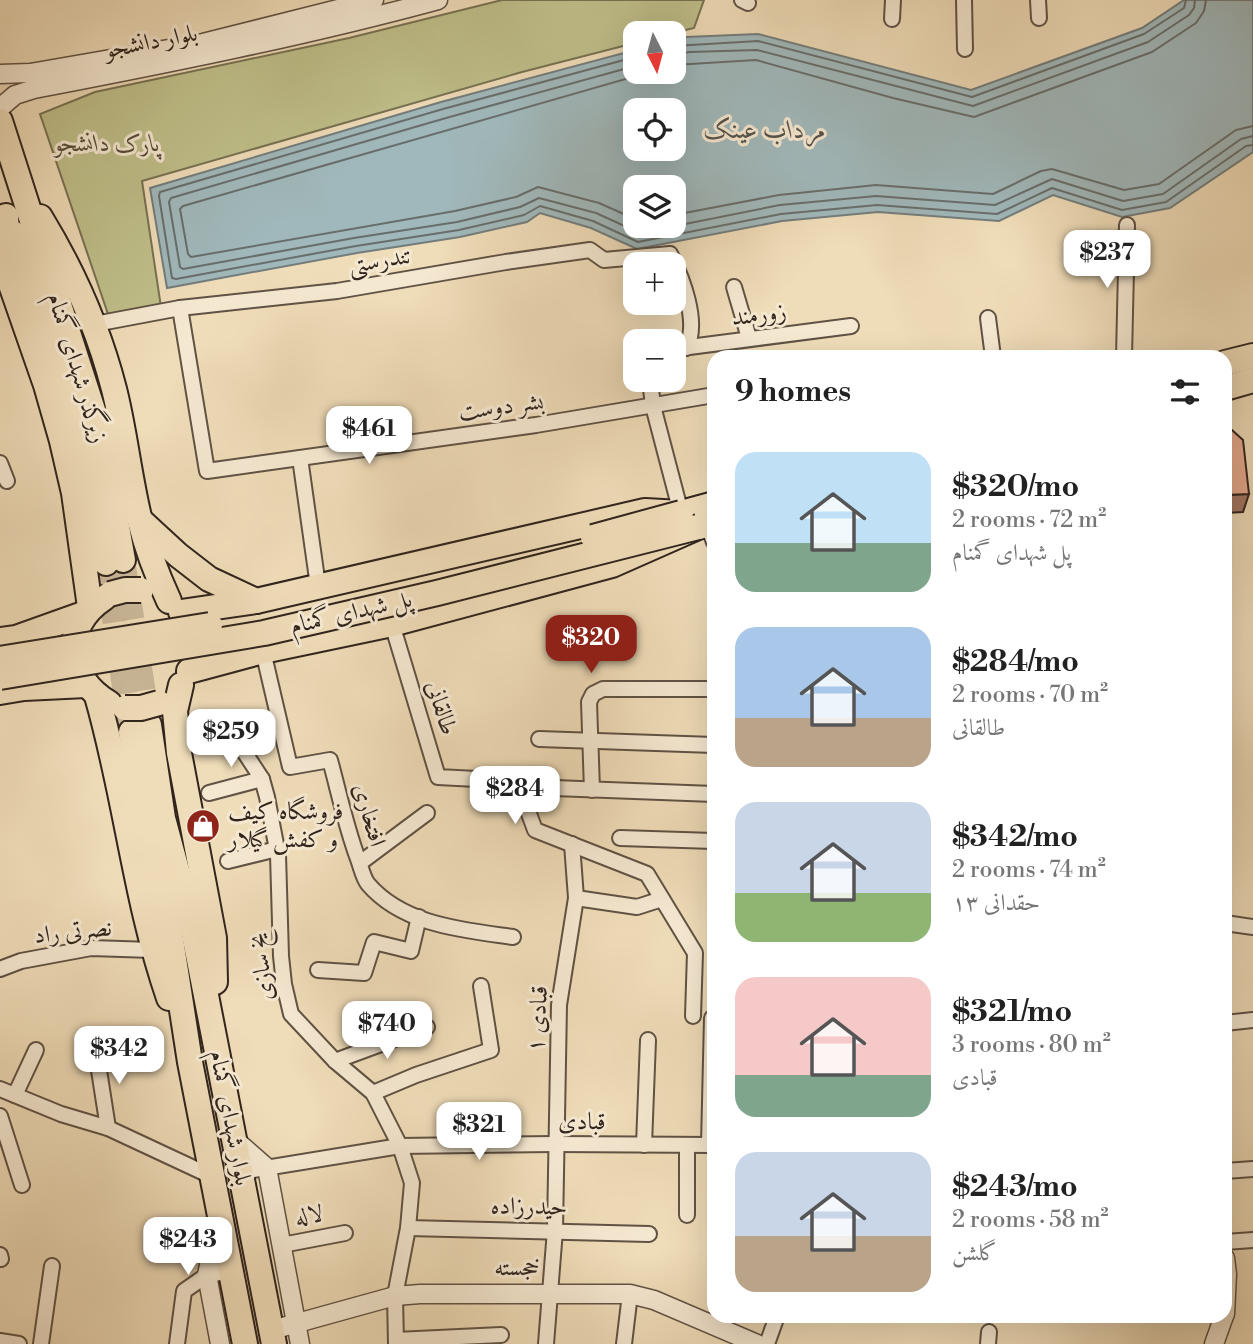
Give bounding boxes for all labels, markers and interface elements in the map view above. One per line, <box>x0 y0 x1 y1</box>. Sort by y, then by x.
street label: بلوار دانشجو <box>100 18 200 66</box>
north arrow <box>623 21 686 84</box>
map controls <box>623 21 686 392</box>
button: locate <box>623 98 686 161</box>
water label: مرداب عینک <box>704 114 826 147</box>
park label: پارک دانشجو <box>53 129 162 160</box>
button: layers <box>623 175 686 238</box>
pin: $237 <box>1066 230 1148 290</box>
text: $237 <box>1080 239 1134 267</box>
street label: تندرستی <box>346 241 414 282</box>
button: + <box>623 252 686 315</box>
street label: زیرگذر شهدای گمنام <box>35 288 117 448</box>
street label: زورمند <box>730 297 788 333</box>
button: − <box>623 329 686 392</box>
text: 9 homes <box>735 373 851 411</box>
icon: filters <box>1166 373 1204 411</box>
street label: بشر دوست <box>456 386 546 428</box>
pin: $461 <box>328 406 410 466</box>
text: $461 <box>342 415 396 443</box>
text: $320/mo <box>952 468 1079 506</box>
icon: home <box>791 480 875 564</box>
text: 2 rooms · 72 m² <box>952 506 1106 534</box>
text: پل شهدای گمنام <box>952 539 1071 567</box>
street label: پل شهدای گمنام <box>287 582 418 646</box>
pin: $320 <box>550 616 632 675</box>
text: $320 <box>562 624 620 652</box>
text: $284/mo <box>952 643 1079 681</box>
icon: home <box>791 655 875 739</box>
street label: طالقانی <box>419 677 463 739</box>
text: 2 rooms · 70 m² <box>952 681 1108 709</box>
pin: $259 <box>190 710 272 769</box>
text: طالقانی <box>952 714 1005 742</box>
text: $259 <box>203 718 259 746</box>
pin: $284 <box>474 766 556 826</box>
text: $284 <box>486 775 544 803</box>
street label: افتخاری <box>346 780 392 850</box>
place label: فروشگاه کیف و کفش گیلار <box>226 796 343 855</box>
shop icon: فروشگاه کیف و کفش گیلار <box>184 807 222 845</box>
text: $342/mo <box>952 818 1078 856</box>
icon: home <box>791 830 875 914</box>
text: 2 rooms · 74 m² <box>952 856 1106 884</box>
text: حقدانی ۱۳ <box>952 889 1040 917</box>
street label: نصرتی راد <box>33 913 113 951</box>
street label: یخ سازی <box>243 928 285 1002</box>
street label: قبادی ۱ <box>521 985 555 1053</box>
text: $321/mo <box>952 993 1072 1031</box>
pin: $740 <box>346 1002 428 1061</box>
icon: home <box>791 1005 875 1089</box>
text: $740 <box>358 1010 416 1038</box>
pin: $342 <box>78 1026 160 1086</box>
text: 3 rooms · 80 m² <box>952 1031 1111 1059</box>
text: $342 <box>90 1035 148 1063</box>
street label: بلوار شهدای گمنام <box>197 1047 260 1189</box>
text: قبادی <box>952 1064 998 1092</box>
pin: $321 <box>438 1102 520 1162</box>
street label: قبادی <box>558 1107 606 1137</box>
text: $321 <box>452 1111 506 1139</box>
text: $243/mo <box>952 1168 1078 1206</box>
icon: home <box>791 1180 875 1264</box>
street label: حیدرزاده <box>490 1191 568 1223</box>
street label: لاله <box>292 1199 326 1233</box>
text: 2 rooms · 58 m² <box>952 1206 1109 1234</box>
pin: $243 <box>147 1218 229 1277</box>
text: $243 <box>159 1226 217 1254</box>
text: گلشن <box>952 1239 997 1267</box>
street label: خجسته <box>494 1253 540 1283</box>

